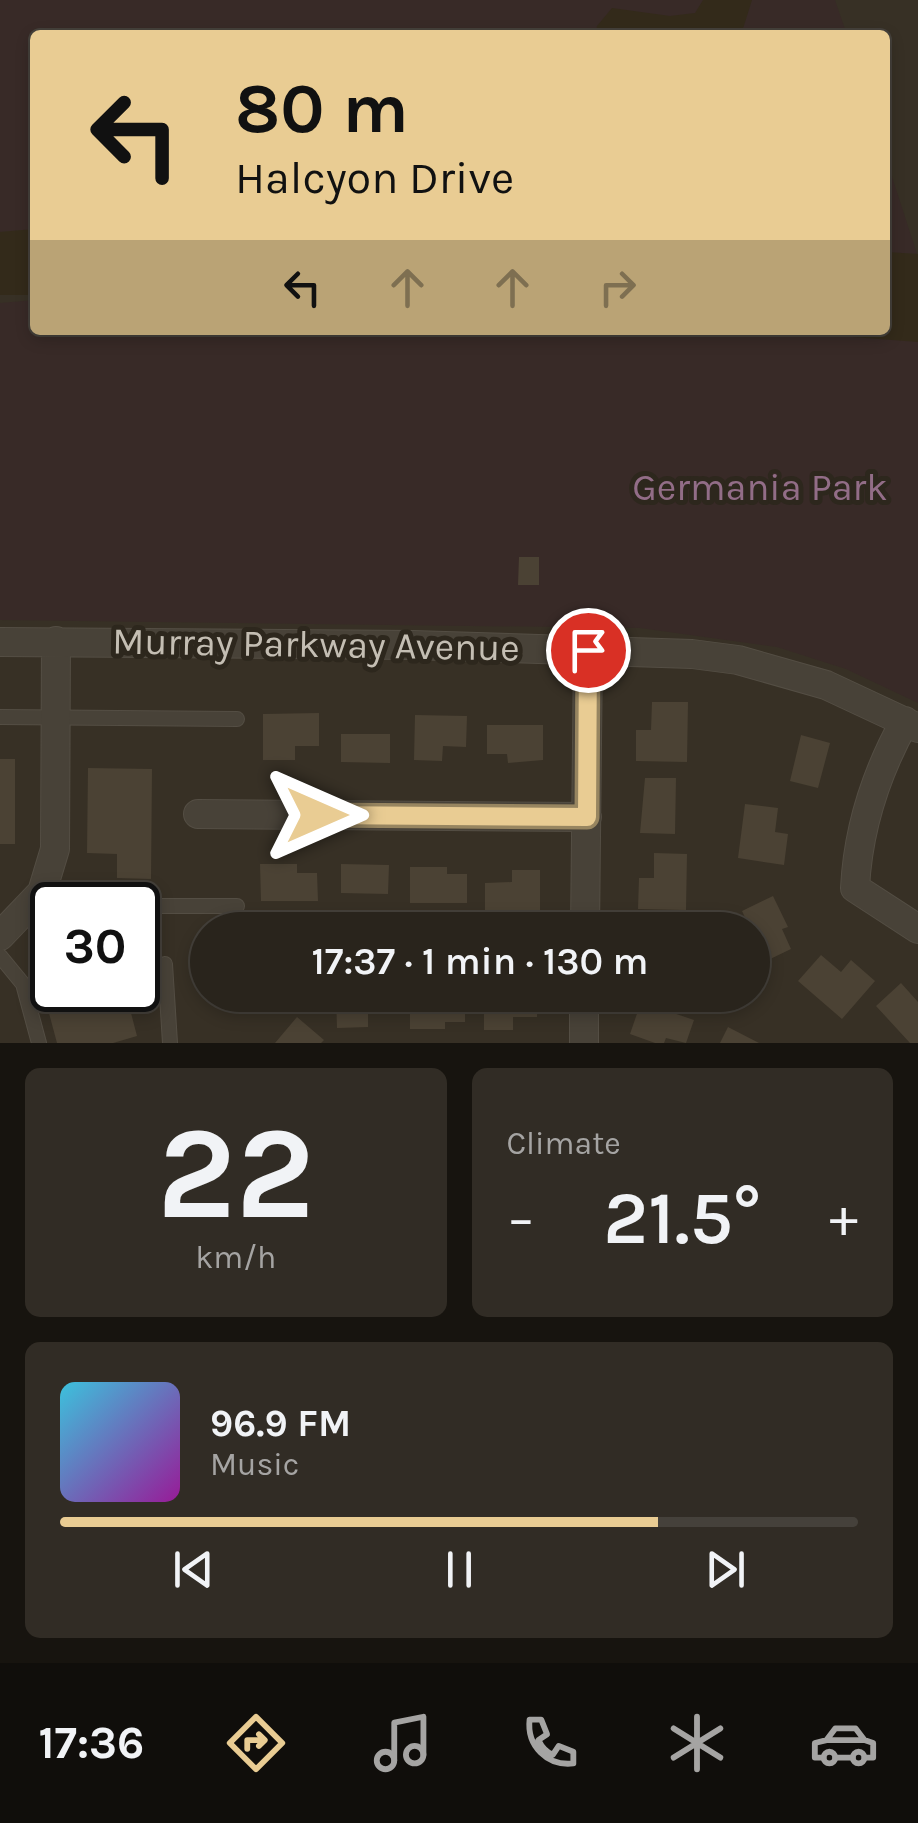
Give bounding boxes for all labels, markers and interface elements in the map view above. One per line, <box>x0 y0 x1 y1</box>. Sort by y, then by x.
text: 80 m <box>235 68 409 150</box>
icon: left <box>70 70 200 200</box>
text: Halcyon Drive <box>235 152 514 204</box>
icon: left <box>275 260 330 315</box>
icon: ahead <box>380 260 435 315</box>
icon: ahead <box>485 260 540 315</box>
icon: right <box>590 260 645 315</box>
park label: Germania Park <box>632 465 888 510</box>
pin <box>546 608 631 693</box>
street label: Murray Parkway Avenue <box>112 618 520 671</box>
icon: arrive <box>561 623 616 678</box>
position arrow <box>265 763 369 867</box>
speed limit sign: 30 <box>30 882 160 1012</box>
text: 17:37 · 1 min · 130 m <box>312 939 648 984</box>
text: 22 <box>157 1098 314 1250</box>
text: Climate <box>507 1125 621 1162</box>
text: 21.5° <box>603 1174 761 1262</box>
text: − <box>507 1186 535 1250</box>
text: + <box>829 1186 858 1250</box>
text: km/h <box>195 1239 276 1276</box>
text: 96.9 FM <box>210 1401 351 1446</box>
text: Music <box>210 1446 299 1483</box>
icon: previous <box>166 1542 221 1597</box>
icon: pause <box>432 1542 487 1597</box>
icon: next <box>698 1542 753 1597</box>
icon: directions <box>221 1708 291 1778</box>
icon: music <box>368 1708 438 1778</box>
icon: phone <box>515 1708 585 1778</box>
icon: climate <box>662 1708 732 1778</box>
icon: car <box>809 1708 879 1778</box>
text: 17:36 <box>39 1717 144 1769</box>

